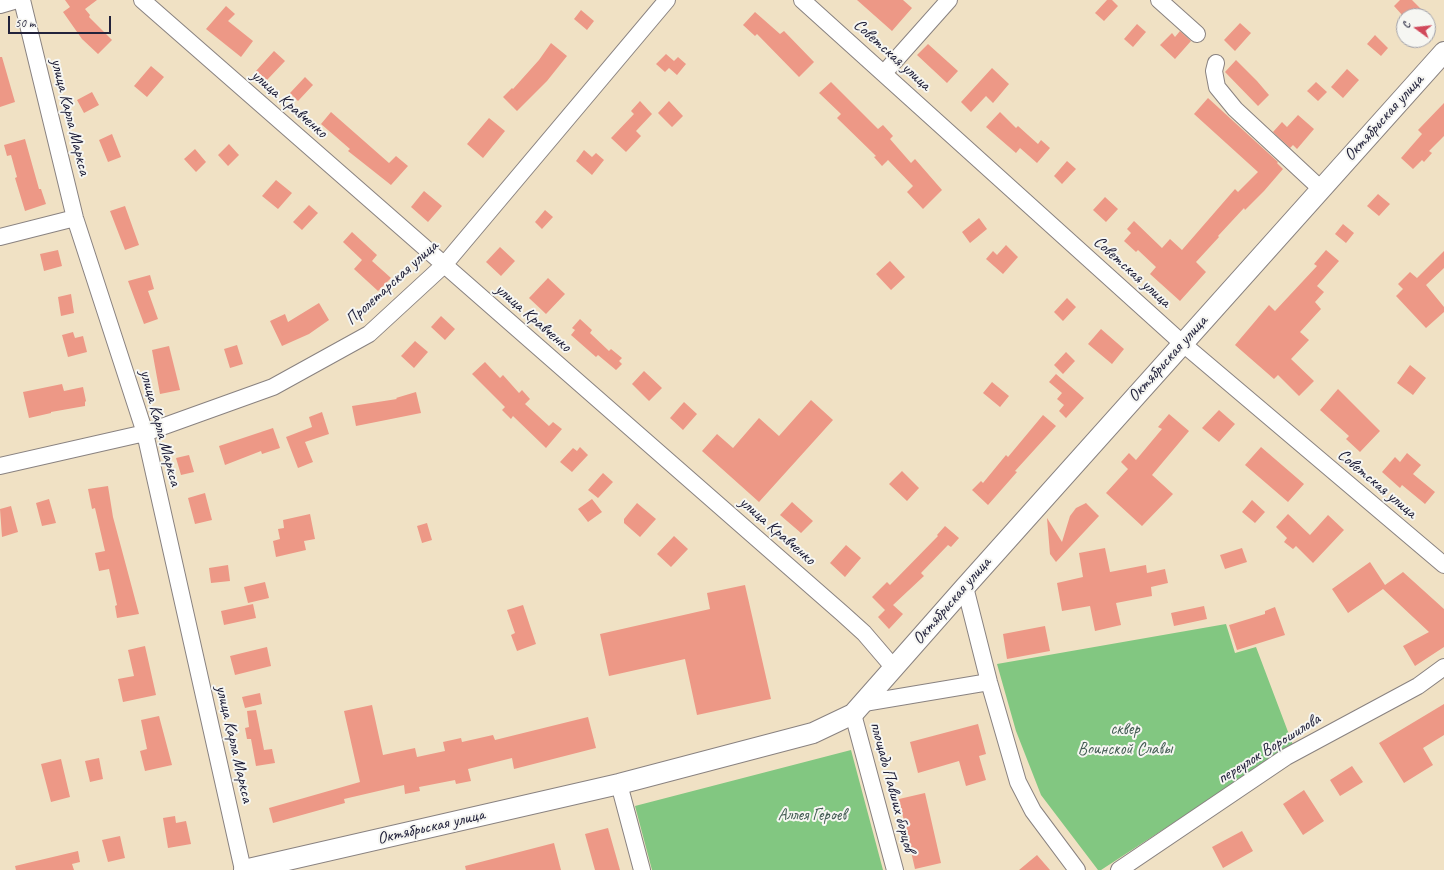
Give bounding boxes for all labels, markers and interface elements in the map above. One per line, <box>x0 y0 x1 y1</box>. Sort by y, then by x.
scale bar <box>10 8 113 34</box>
north arrow <box>1396 8 1436 48</box>
text: 50 m <box>15 15 35 31</box>
street label: Советская улица <box>849 15 935 95</box>
text: С <box>1398 21 1413 30</box>
street label: улица Карла Маркса <box>46 56 94 178</box>
street label: улица Кравченко <box>247 65 331 143</box>
street label: Октябрьская улица <box>1340 71 1428 165</box>
street label: Советская улица <box>1089 232 1175 312</box>
street label: Пролетарская улица <box>342 236 442 330</box>
street label: улица Кравченко <box>491 279 575 357</box>
street label: Октябрьская улица <box>1124 312 1212 406</box>
street label: улица Карла Маркса <box>135 368 185 488</box>
street label: Советская улица <box>1333 445 1421 523</box>
street label: улица Кравченко <box>735 492 819 570</box>
street label: Октябрьская улица <box>908 553 996 649</box>
street label: улица Карла Маркса <box>211 683 257 805</box>
street label: переулок Ворошилова <box>1214 709 1324 789</box>
street label: площадь Павших борцов <box>865 720 919 854</box>
park label: сквер Воинской Славы <box>1078 720 1172 760</box>
street label: Октябрьская улица <box>375 805 487 849</box>
park label: Аллея Героев <box>778 806 846 826</box>

